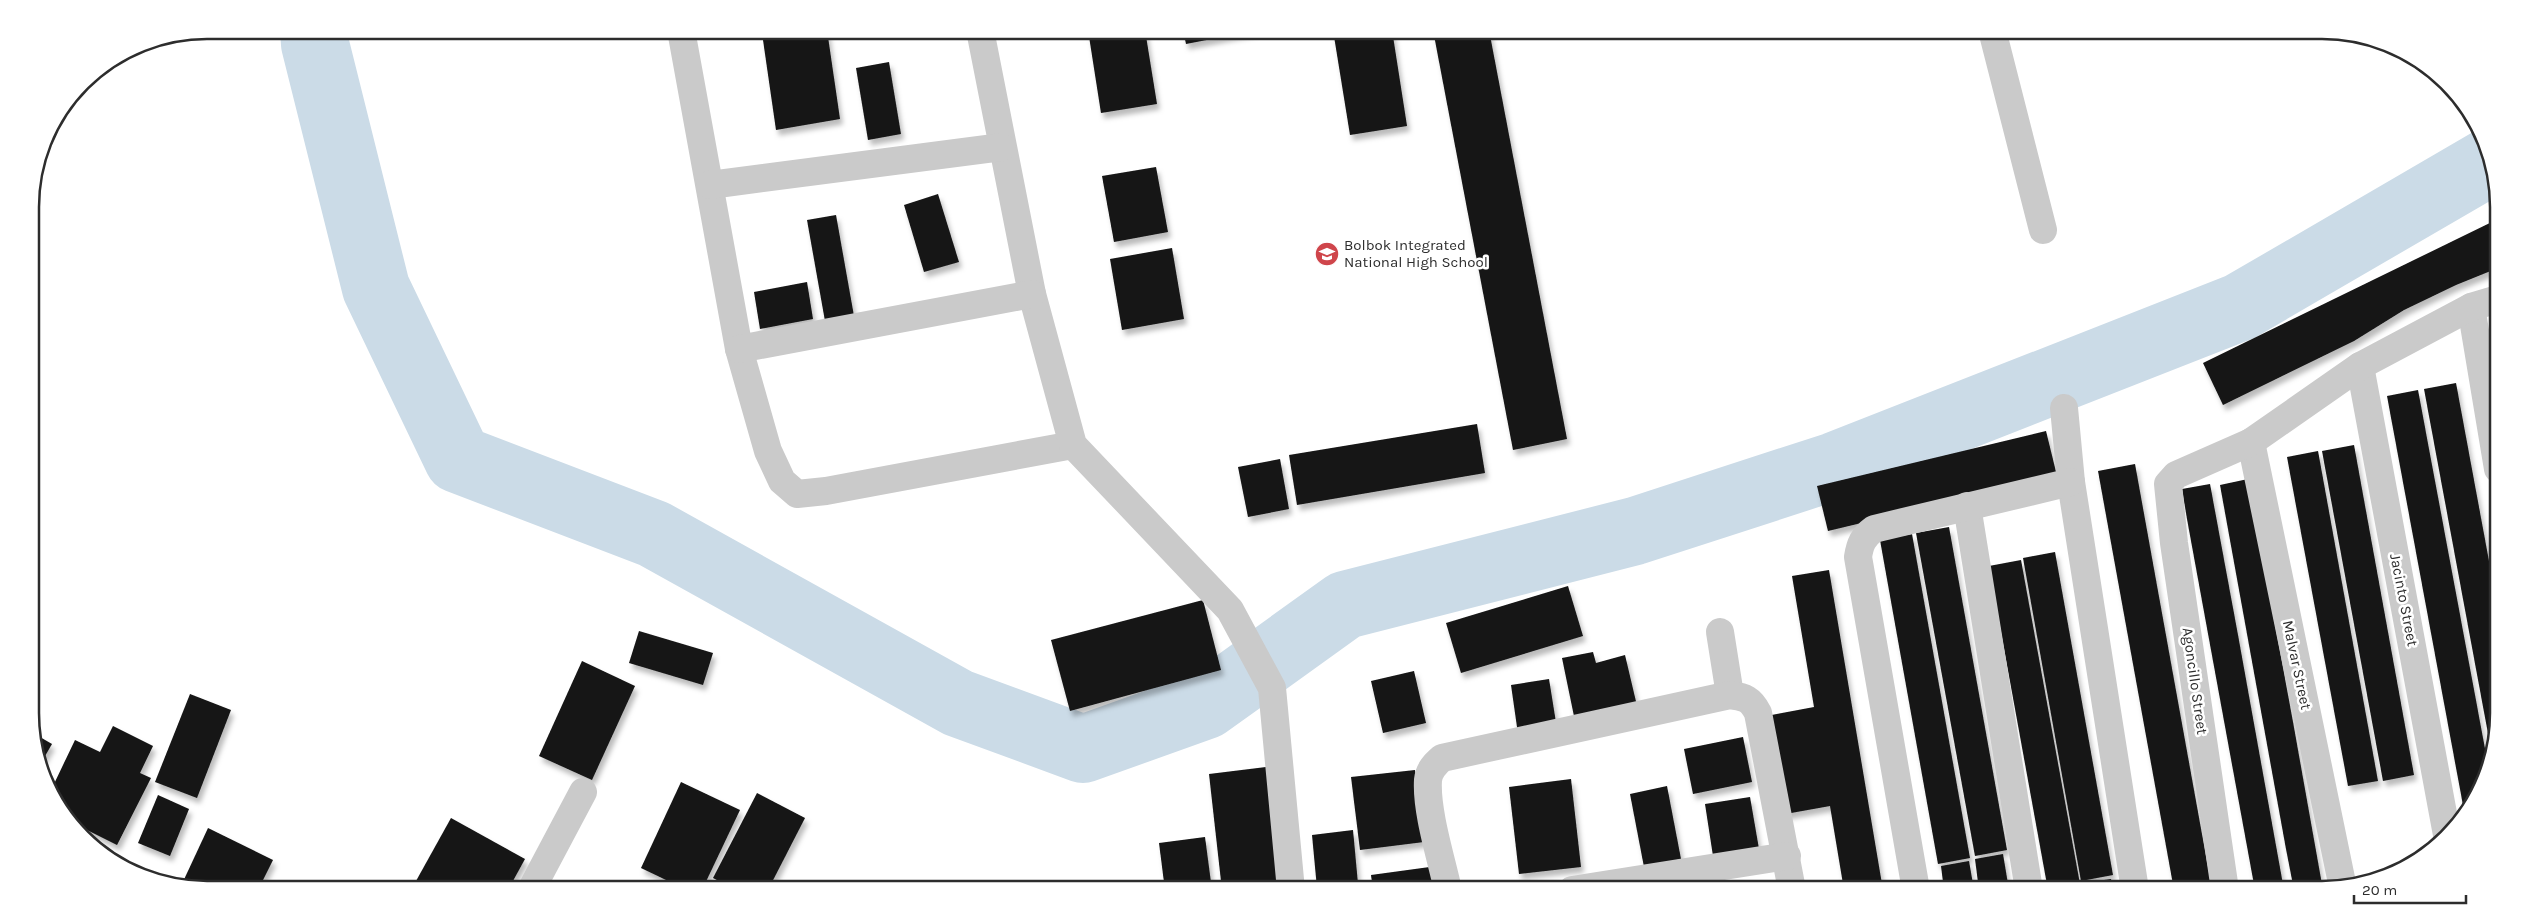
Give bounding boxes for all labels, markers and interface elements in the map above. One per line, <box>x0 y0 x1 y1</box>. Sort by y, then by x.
place label: Bolbok Integrated National High School <box>1344 236 1488 271</box>
school or university icon: Bolbok Integrated National High School <box>1314 241 1340 267</box>
street label: Jacinto Street <box>2386 552 2422 648</box>
street label: Malvar Street <box>2279 619 2315 712</box>
street label: Agoncillo Street <box>2179 626 2211 736</box>
scale bar <box>2354 872 2466 904</box>
text: 20 m <box>2362 881 2397 899</box>

